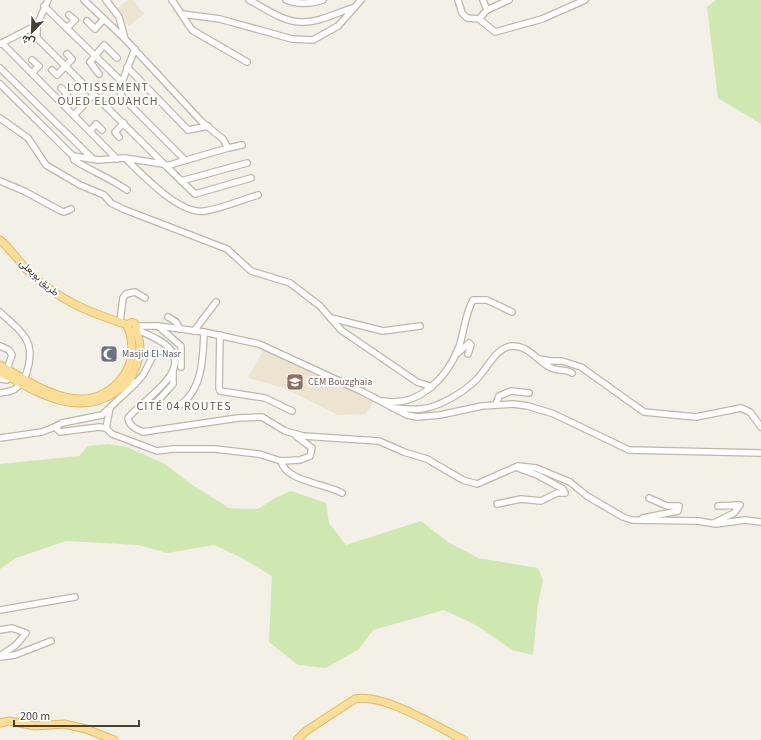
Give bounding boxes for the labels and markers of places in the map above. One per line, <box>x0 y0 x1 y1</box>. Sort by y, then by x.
mosque icon: Masjid El-Nasr <box>99 344 119 364</box>
place label: Masjid El-Nasr <box>122 347 182 361</box>
school or university icon: CEM Bouzghaia <box>285 372 305 392</box>
place label: CEM Bouzghaia <box>308 375 372 389</box>

